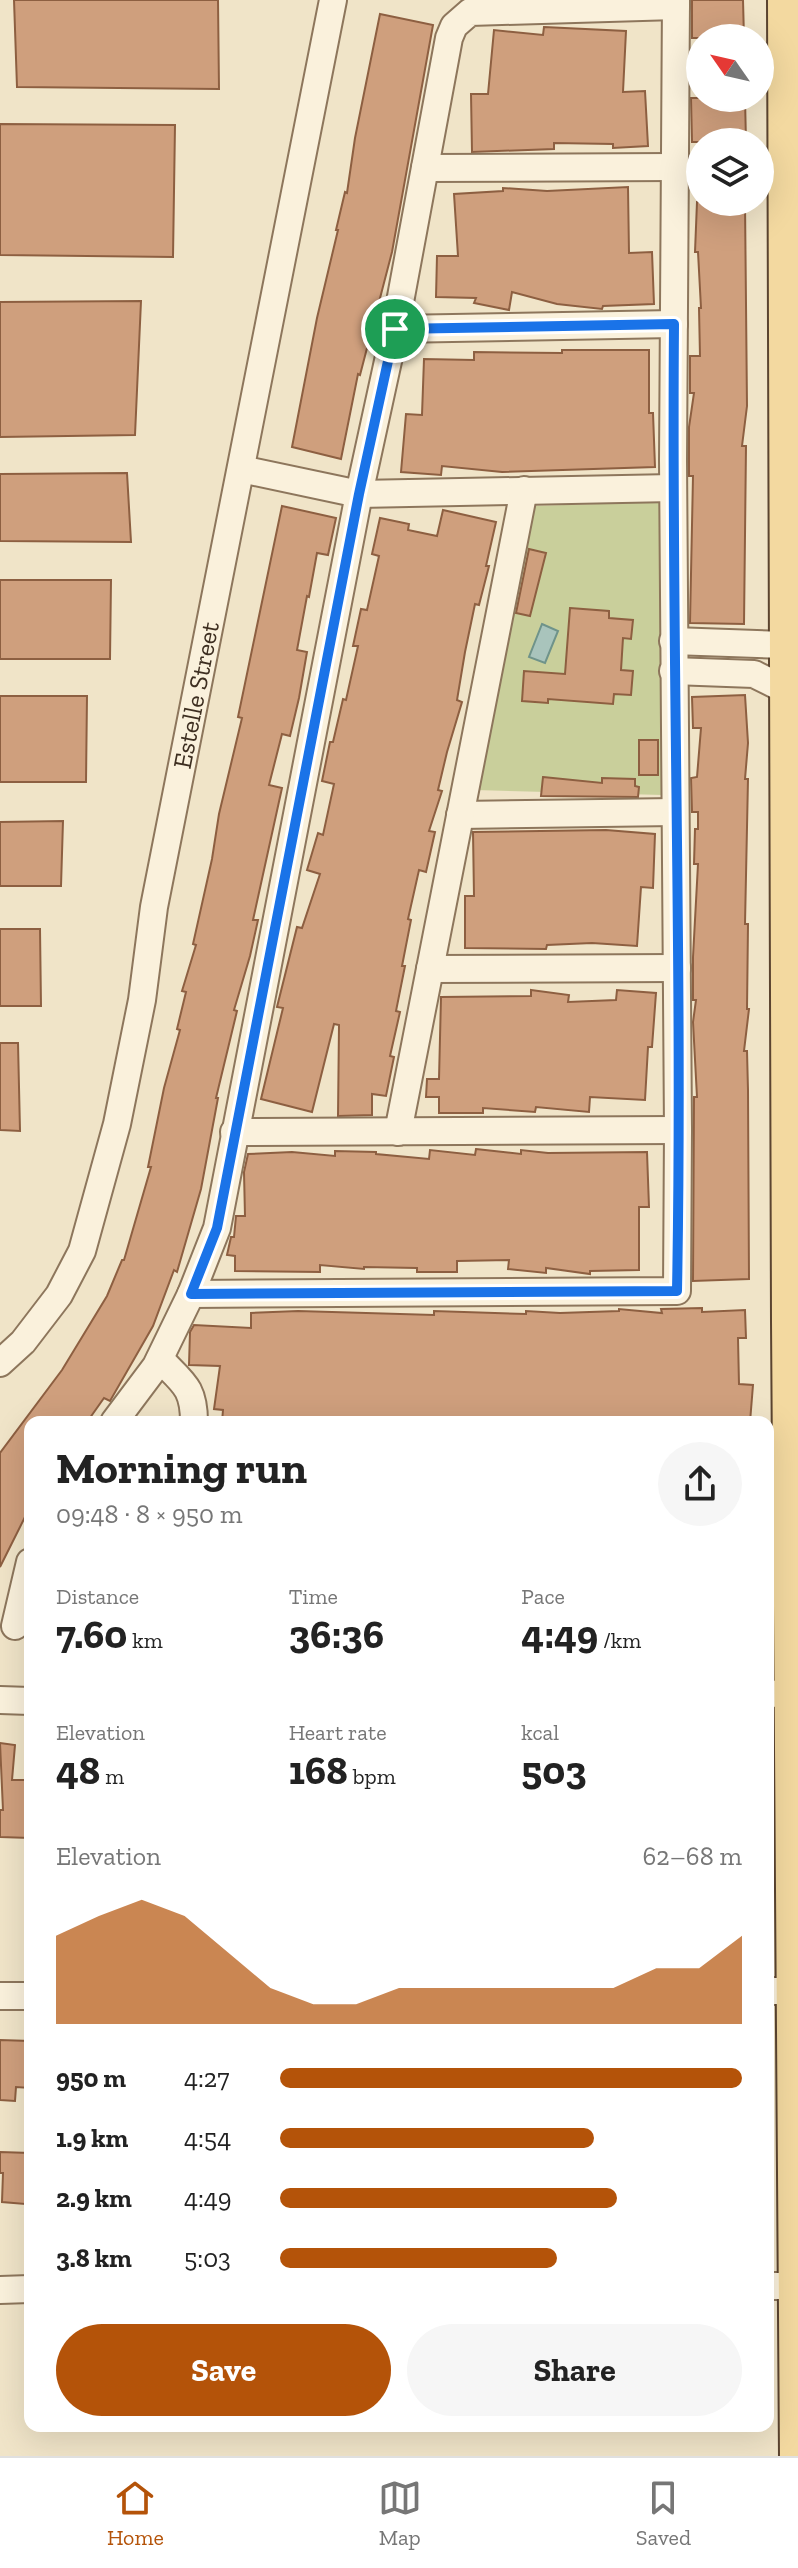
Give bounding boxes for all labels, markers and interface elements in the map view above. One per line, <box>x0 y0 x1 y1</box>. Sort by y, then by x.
north arrow <box>686 24 774 112</box>
map controls <box>686 24 774 216</box>
button: layers <box>686 128 774 216</box>
pin <box>361 295 429 363</box>
icon: arrive <box>373 307 417 351</box>
street label: Estelle Street <box>166 618 226 771</box>
text: Morning run <box>56 1441 307 1494</box>
button: share <box>658 1442 742 1526</box>
text: 09:48 · 8 × 950 m <box>56 1498 242 1530</box>
text: Distance <box>56 1583 139 1610</box>
text: Time <box>289 1583 338 1610</box>
text: Pace <box>521 1583 565 1610</box>
text: 7.60 <box>56 1610 127 1658</box>
text: 36:36 <box>289 1610 384 1658</box>
text: 4:49 <box>521 1610 598 1658</box>
text: km <box>127 1627 163 1654</box>
text: /km <box>598 1627 641 1654</box>
text: Elevation <box>56 1719 145 1746</box>
text: Heart rate <box>289 1719 387 1746</box>
text: kcal <box>521 1719 559 1746</box>
text: 48 <box>56 1746 100 1794</box>
text: 168 <box>289 1746 348 1794</box>
text: 503 <box>521 1746 587 1794</box>
text: m <box>100 1763 124 1790</box>
text: bpm <box>348 1763 396 1790</box>
text: Elevation <box>56 1840 161 1872</box>
text: 62–68 m <box>642 1840 742 1872</box>
text: 950 m <box>56 2062 126 2094</box>
text: 4:27 <box>184 2062 229 2094</box>
text: 1.9 km <box>56 2122 128 2154</box>
text: 4:54 <box>184 2122 231 2154</box>
text: 2.9 km <box>56 2182 132 2214</box>
text: 4:49 <box>184 2182 232 2214</box>
text: 3.8 km <box>56 2242 132 2274</box>
text: 5:03 <box>184 2242 231 2274</box>
button: Save <box>56 2324 391 2416</box>
button: Share <box>407 2324 742 2416</box>
tab: Home <box>107 2476 164 2551</box>
tab: Map <box>378 2476 422 2551</box>
tab: Saved <box>636 2476 691 2551</box>

